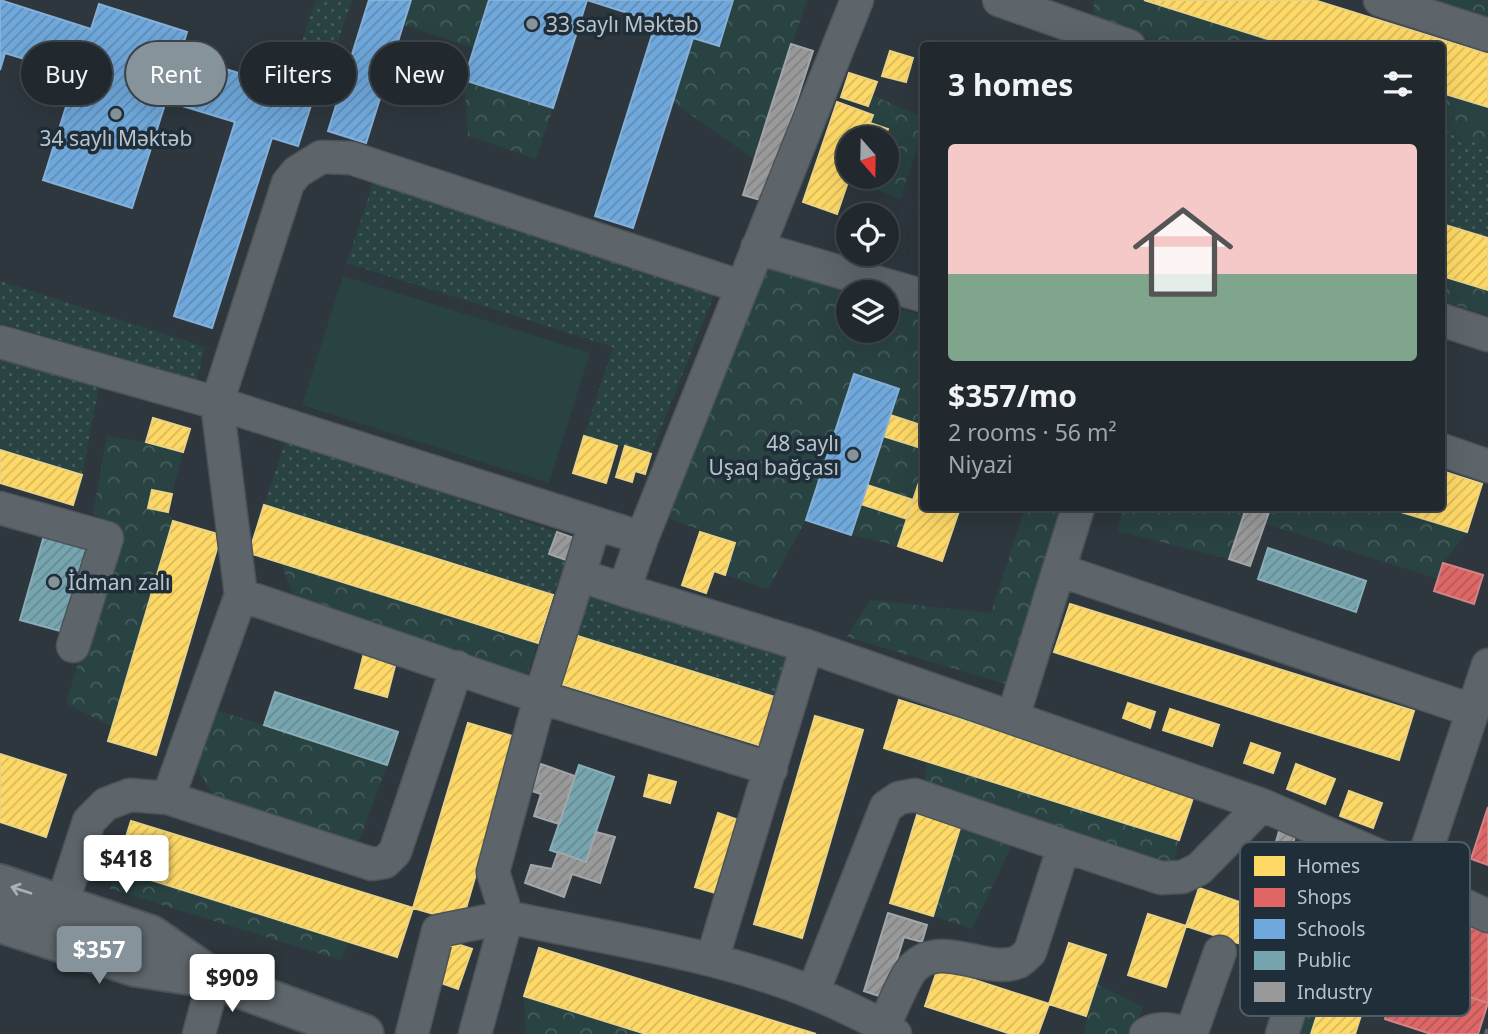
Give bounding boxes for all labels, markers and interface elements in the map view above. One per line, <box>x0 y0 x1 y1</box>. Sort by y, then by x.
place label: 33 saylı Məktəb <box>546 10 699 38</box>
marker: 33 saylı Məktəb <box>524 16 540 32</box>
chip: Buy <box>21 42 112 105</box>
chip: Rent <box>126 42 226 105</box>
chip: Filters <box>240 42 356 105</box>
chip: New <box>370 42 468 105</box>
text: 3 homes <box>948 64 1073 105</box>
icon: filters <box>1379 65 1417 103</box>
marker: 34 saylı Məktəb <box>108 106 124 122</box>
place label: 34 saylı Məktəb <box>40 124 192 152</box>
north arrow <box>836 126 900 189</box>
map controls <box>836 126 899 343</box>
icon: home <box>1120 189 1246 315</box>
button: locate <box>836 203 899 266</box>
button: layers <box>836 280 899 343</box>
text: $357/mo <box>948 375 1077 416</box>
text: 2 rooms · 56 m² <box>948 416 1117 448</box>
place label: 48 saylı Uşaq bağçası <box>708 429 839 481</box>
marker: 48 saylı Uşaq bağçası <box>845 447 861 463</box>
text: Niyazi <box>948 448 1013 480</box>
place label: İdman zalı <box>68 568 170 596</box>
marker: İdman zalı <box>46 574 62 590</box>
pin: $418 <box>85 836 167 895</box>
text: $418 <box>100 842 152 874</box>
legend <box>1240 842 1470 1016</box>
text: Homes <box>1297 853 1360 879</box>
one-way arrow <box>10 883 32 896</box>
text: Shops <box>1297 884 1351 910</box>
text: Schools <box>1297 916 1365 942</box>
pin: $357 <box>58 926 140 986</box>
text: $357 <box>73 933 125 965</box>
text: Public <box>1297 947 1351 973</box>
pin: $909 <box>191 954 273 1014</box>
text: $909 <box>206 961 258 993</box>
text: Industry <box>1297 979 1372 1005</box>

